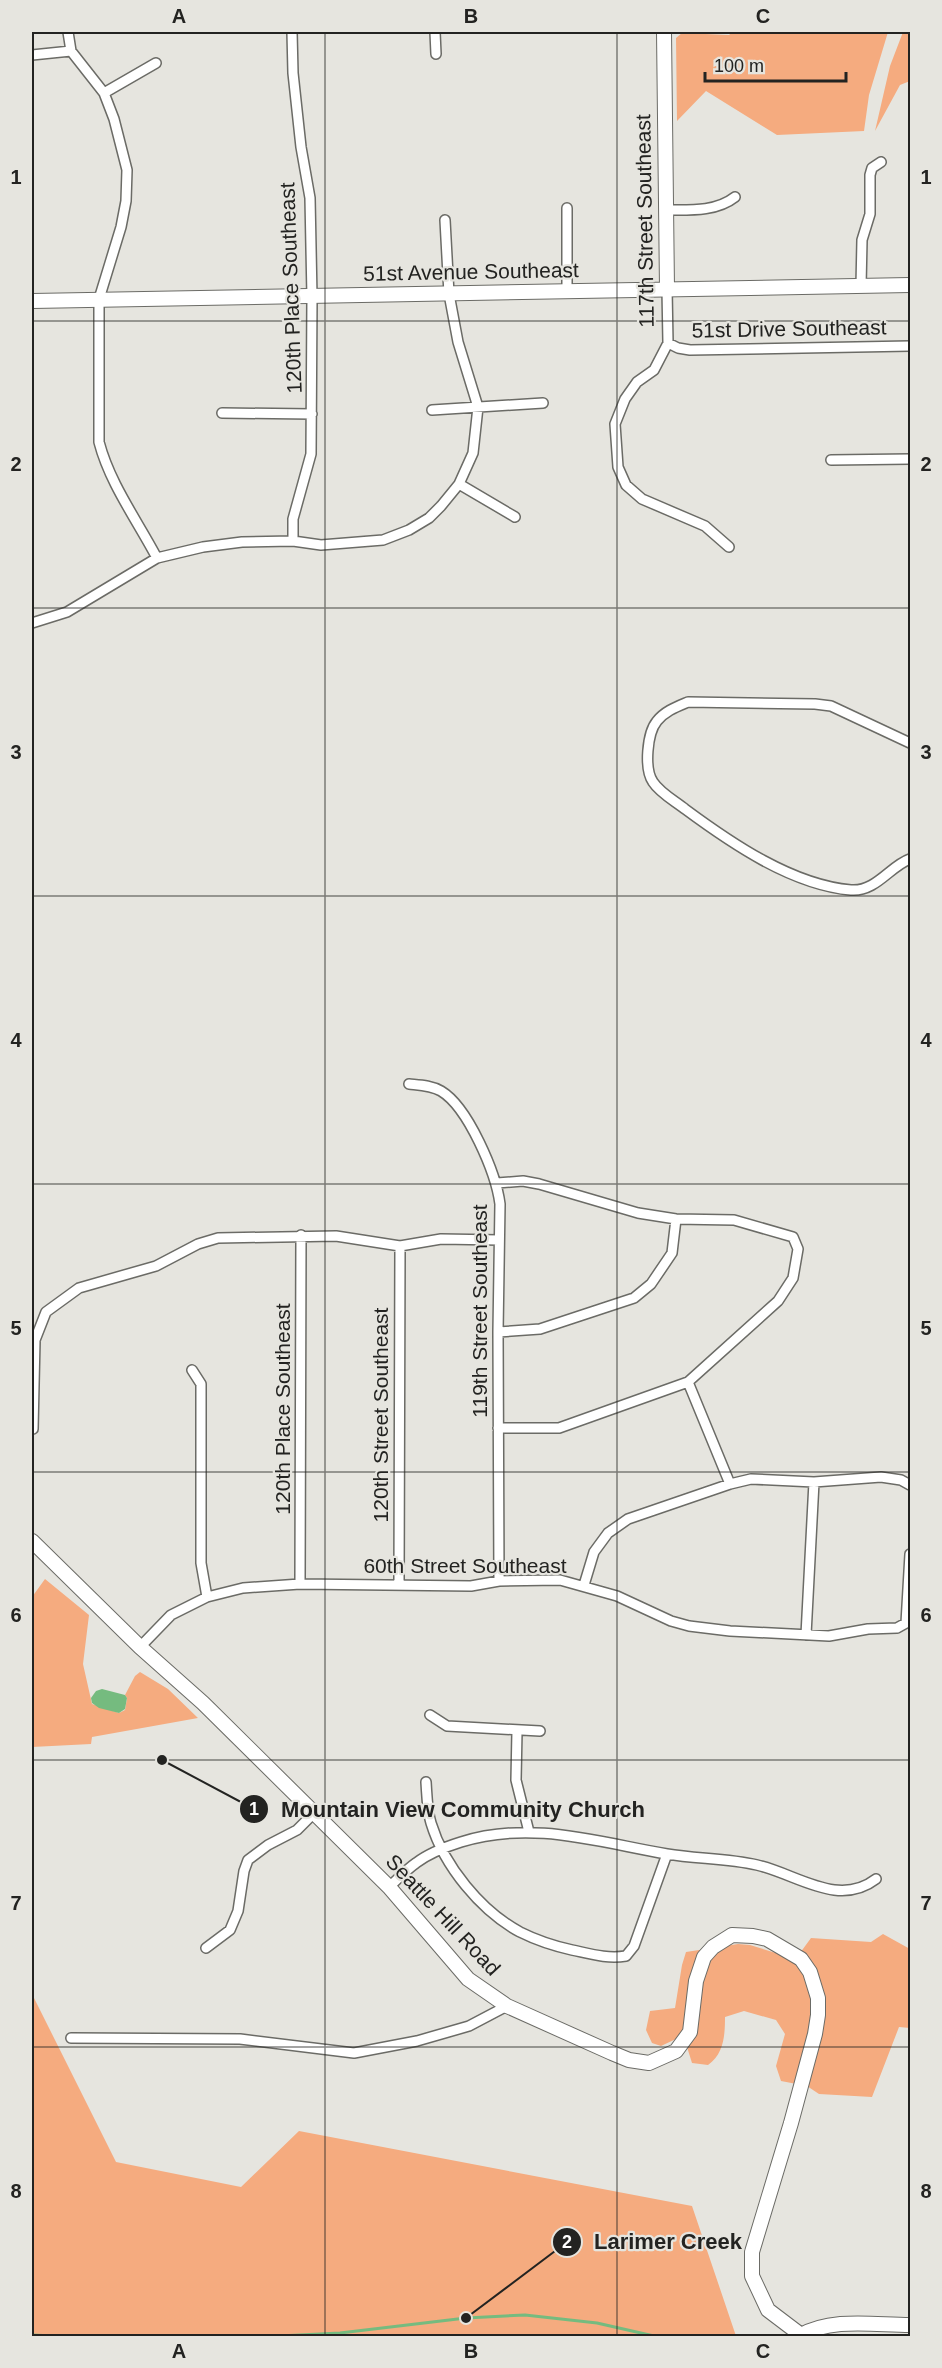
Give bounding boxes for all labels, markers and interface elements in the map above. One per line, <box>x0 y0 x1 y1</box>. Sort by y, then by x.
text: A <box>172 5 186 27</box>
text: B <box>464 5 478 27</box>
text: C <box>756 5 770 27</box>
scale bar <box>705 45 846 83</box>
text: 100 m <box>714 56 764 76</box>
street label: 117th Street Southeast <box>631 114 658 328</box>
text: 1 <box>10 166 22 188</box>
text: 1 <box>920 166 932 188</box>
street label: 120th Place Southeast <box>275 182 306 394</box>
street label: 51st Avenue Southeast <box>363 258 579 285</box>
street label: 51st Drive Southeast <box>691 315 887 342</box>
text: 2 <box>10 453 22 475</box>
text: 2 <box>920 453 932 475</box>
text: 3 <box>10 741 22 763</box>
text: 3 <box>920 741 932 763</box>
text: 4 <box>10 1029 22 1051</box>
text: 4 <box>920 1029 932 1051</box>
street label: 119th Street Southeast <box>468 1204 491 1418</box>
street label: 120th Place Southeast <box>271 1303 294 1515</box>
street label: 120th Street Southeast <box>369 1307 392 1522</box>
text: 5 <box>10 1317 22 1339</box>
text: 5 <box>920 1317 932 1339</box>
street label: 60th Street Southeast <box>363 1554 567 1577</box>
text: 6 <box>10 1604 22 1626</box>
text: 6 <box>920 1604 932 1626</box>
callout: Mountain View Community Church <box>239 1789 657 1829</box>
text: Mountain View Community Church <box>281 1797 645 1822</box>
text: 1 <box>249 1799 259 1819</box>
street label: Seattle Hill Road <box>382 1850 505 1980</box>
text: 7 <box>10 1892 22 1914</box>
text: 7 <box>920 1892 932 1914</box>
text: 8 <box>10 2180 22 2202</box>
text: 8 <box>920 2180 932 2202</box>
callout: Larimer Creek <box>552 2222 754 2262</box>
text: Larimer Creek <box>594 2229 743 2254</box>
text: 2 <box>562 2232 572 2252</box>
text: A <box>172 2340 186 2362</box>
text: B <box>464 2340 478 2362</box>
text: C <box>756 2340 770 2362</box>

